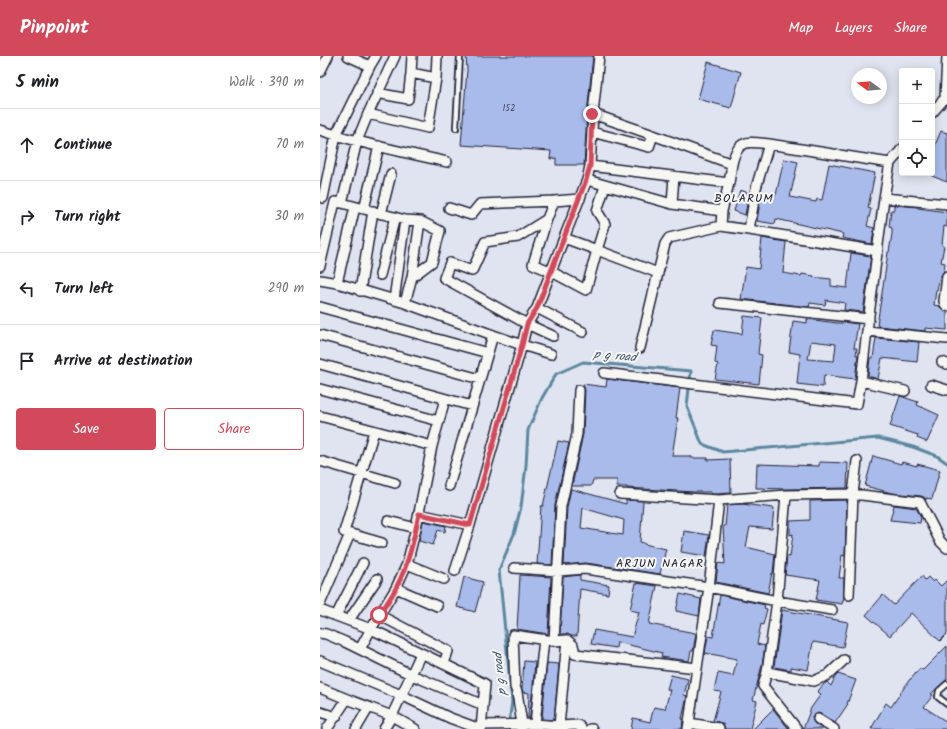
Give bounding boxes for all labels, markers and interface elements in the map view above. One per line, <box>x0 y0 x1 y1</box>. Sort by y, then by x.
text: Pinpoint <box>20 13 89 43</box>
text: Map <box>789 17 813 39</box>
text: Layers <box>835 17 873 39</box>
text: Share <box>895 17 927 39</box>
north arrow <box>851 68 887 104</box>
map controls <box>899 68 935 176</box>
button: + <box>899 68 935 104</box>
text: 5 min <box>16 69 59 96</box>
text: Walk · 390 m <box>229 72 304 93</box>
house number: 152 <box>503 101 515 116</box>
button: − <box>899 104 935 140</box>
route end <box>583 105 601 123</box>
text: Continue <box>54 133 112 157</box>
icon: ahead <box>16 134 38 156</box>
text: 70 m <box>276 134 304 155</box>
button: locate <box>899 140 935 176</box>
district label: BOLARUM <box>714 189 774 208</box>
text: Turn right <box>54 205 121 229</box>
icon: right <box>16 206 38 228</box>
text: 30 m <box>275 206 304 227</box>
text: Turn left <box>54 277 114 301</box>
icon: left <box>16 278 38 300</box>
text: 290 m <box>268 278 304 299</box>
water label: p g road <box>591 345 640 368</box>
text: Arrive at destination <box>54 349 193 373</box>
icon: arrive <box>16 350 38 372</box>
button: Save <box>16 408 156 450</box>
button: Share <box>164 408 304 450</box>
district label: ARJUN NAGAR <box>616 554 704 573</box>
route start <box>370 606 388 624</box>
water label: p g road <box>488 649 512 698</box>

